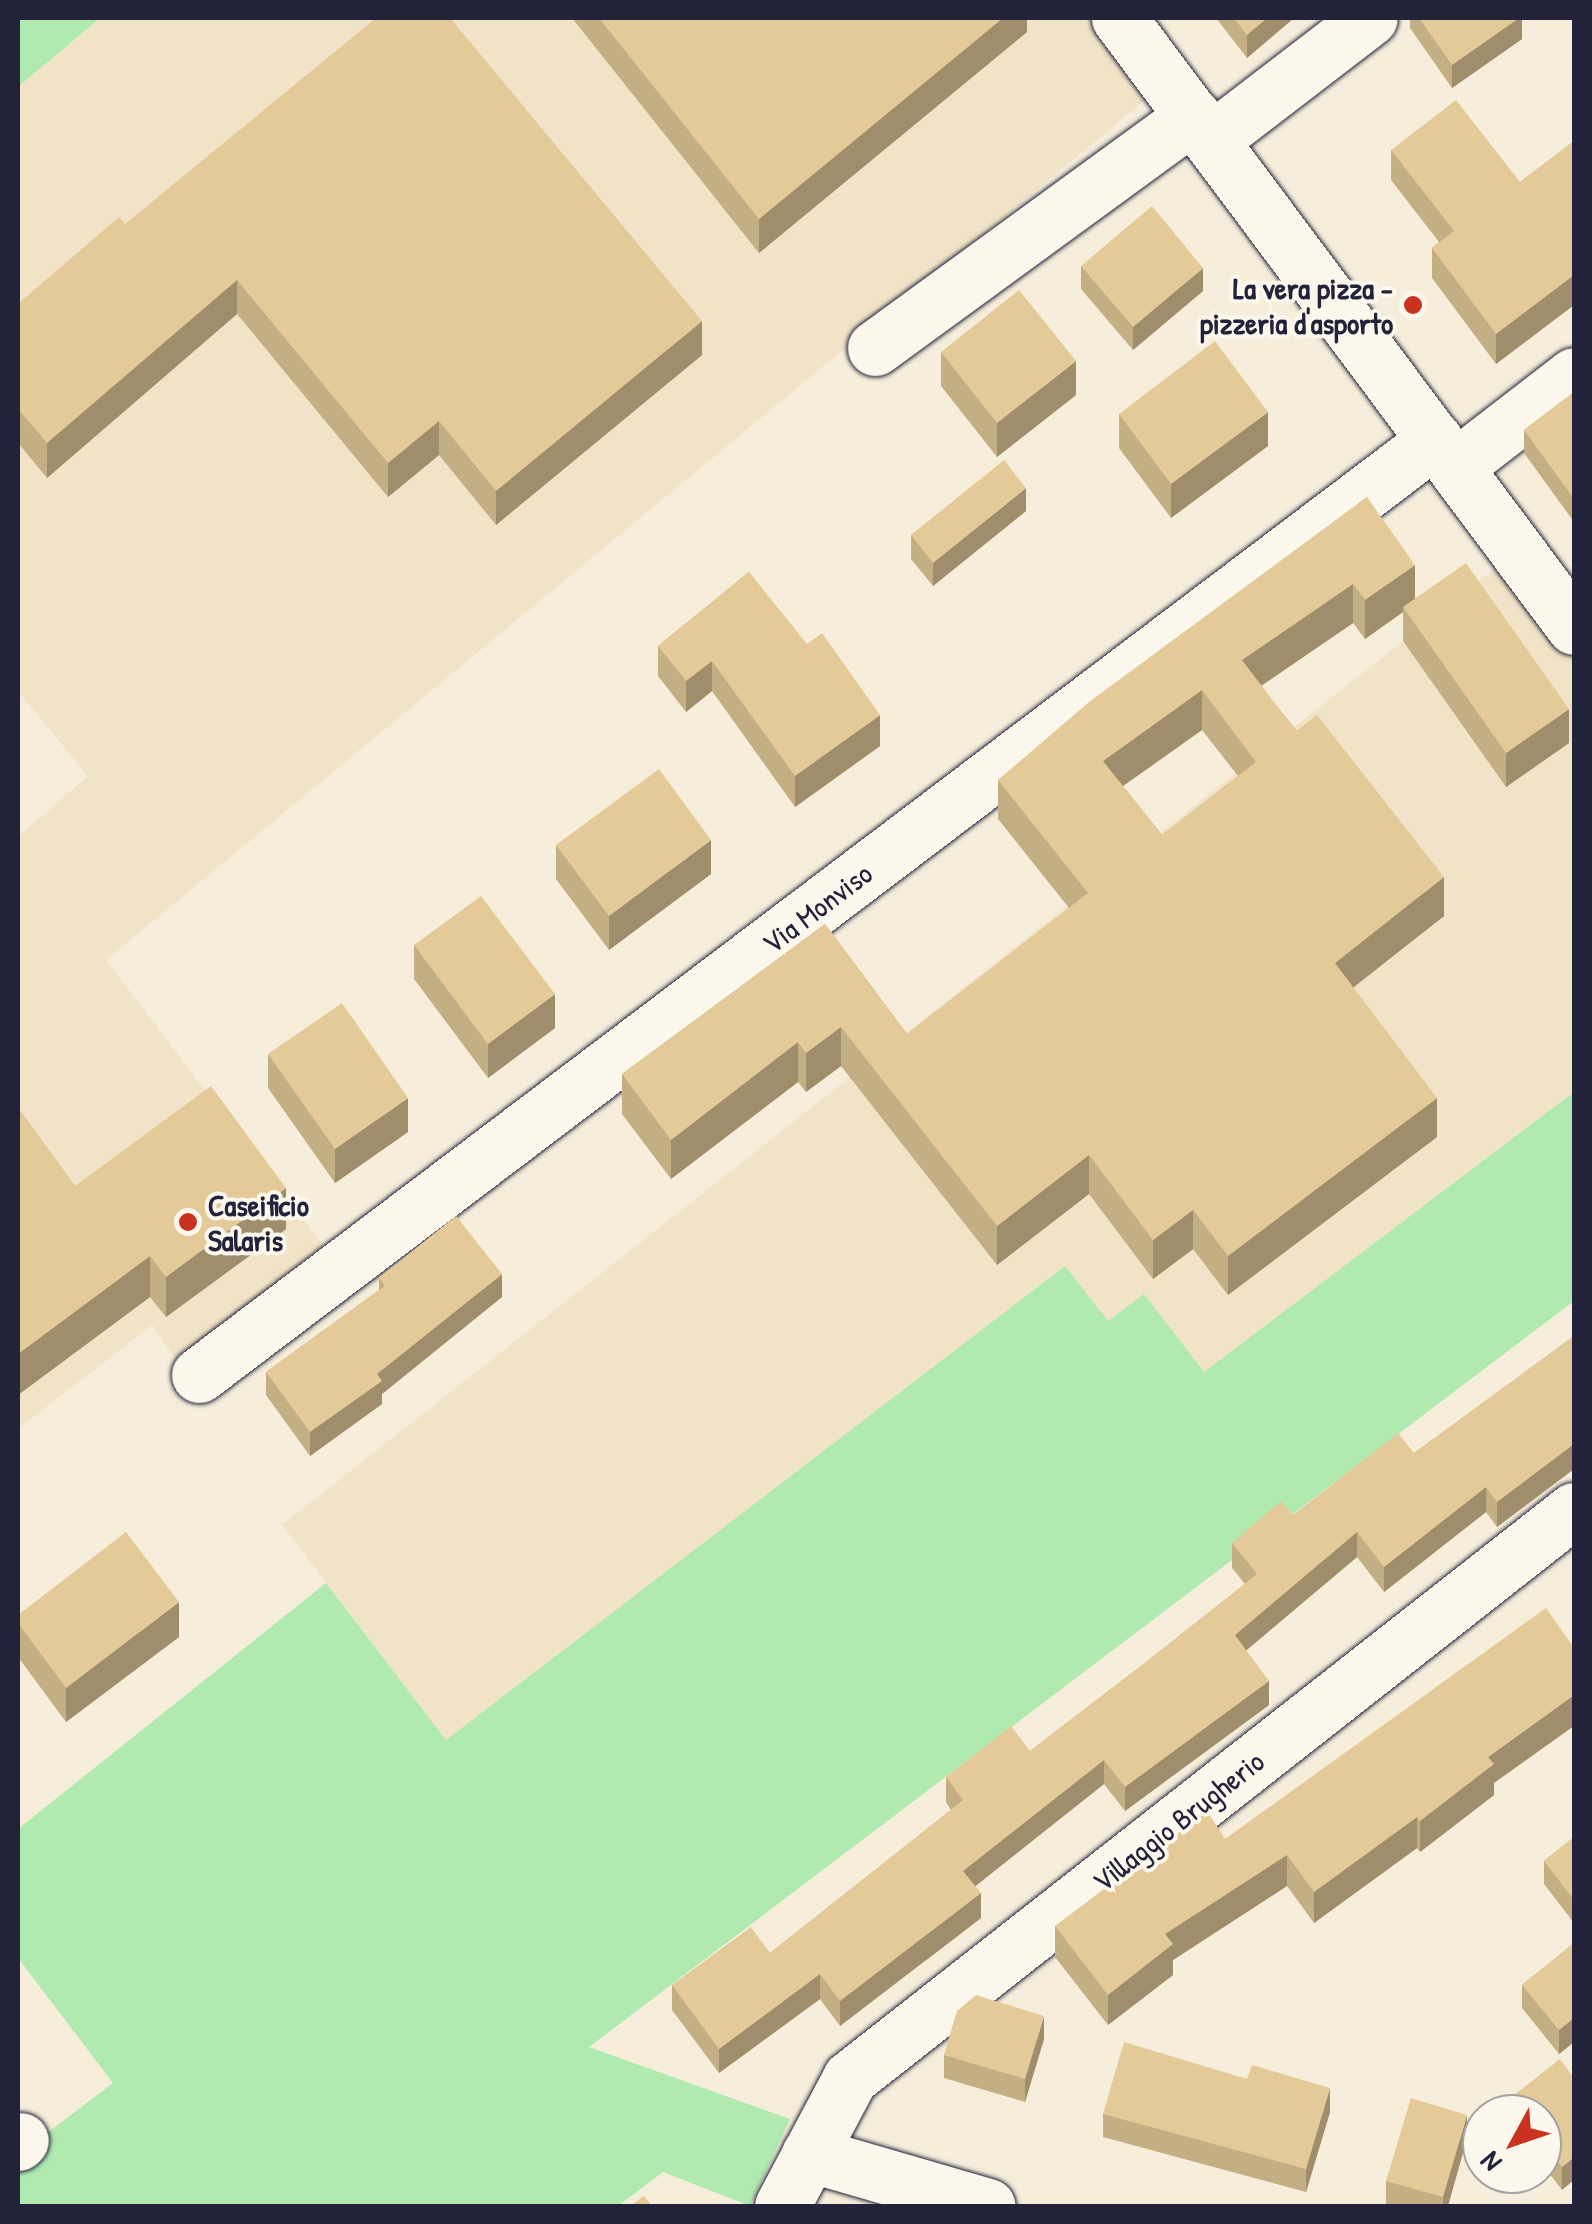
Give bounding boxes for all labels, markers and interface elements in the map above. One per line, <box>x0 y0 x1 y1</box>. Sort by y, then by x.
place label: La vera pizza - pizzeria d'asporto <box>1200 270 1393 340</box>
marker: La vera pizza - pizzeria d'asporto <box>1402 294 1424 316</box>
street label: Via Monviso <box>755 855 879 961</box>
place label: Caseificio Salaris <box>208 1187 309 1258</box>
marker: Caseificio Salaris <box>177 1211 199 1233</box>
street label: Villaggio Brugherio <box>1085 1743 1271 1899</box>
north arrow <box>1462 2094 1562 2194</box>
text: N <box>1471 2144 1510 2180</box>

